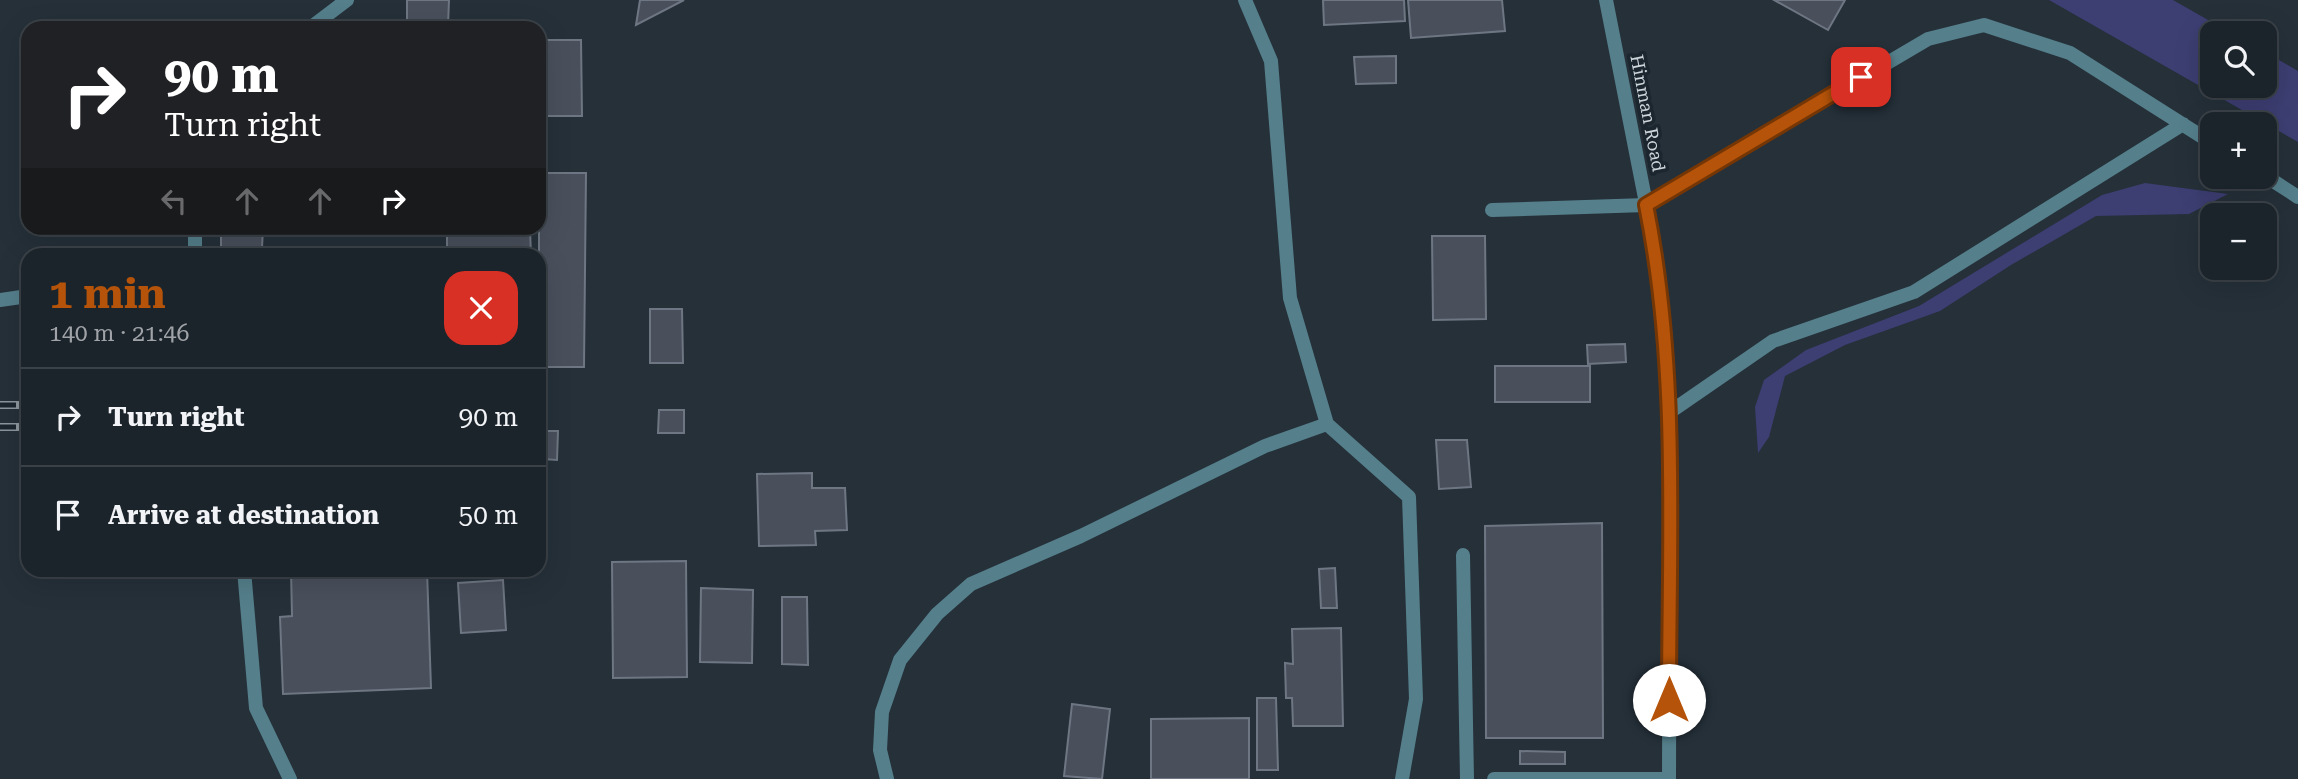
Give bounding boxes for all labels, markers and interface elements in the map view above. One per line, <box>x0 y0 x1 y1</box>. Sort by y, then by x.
map controls <box>2200 21 2277 280</box>
button: search <box>2200 21 2277 98</box>
text: 90 m <box>164 47 279 104</box>
pin <box>1831 47 1891 107</box>
icon: right <box>49 49 140 140</box>
street label: Hinman Road <box>1626 53 1670 174</box>
icon: arrive <box>1842 58 1880 96</box>
text: Turn right <box>164 106 321 144</box>
button: + <box>2200 112 2277 189</box>
icon: left <box>155 182 193 220</box>
icon: ahead <box>228 182 266 220</box>
icon: ahead <box>301 182 339 220</box>
icon: right <box>374 182 412 220</box>
button: − <box>2200 203 2277 280</box>
text: 1 min <box>49 269 166 318</box>
button: close <box>444 271 518 345</box>
text: 140 m · 21:46 <box>49 320 189 347</box>
icon: right <box>49 398 87 436</box>
text: Turn right <box>108 402 244 432</box>
text: 90 m <box>459 402 518 432</box>
icon: arrive <box>49 496 87 534</box>
text: Arrive at destination <box>108 500 379 530</box>
text: 50 m <box>459 500 518 530</box>
position arrow <box>1632 663 1706 737</box>

